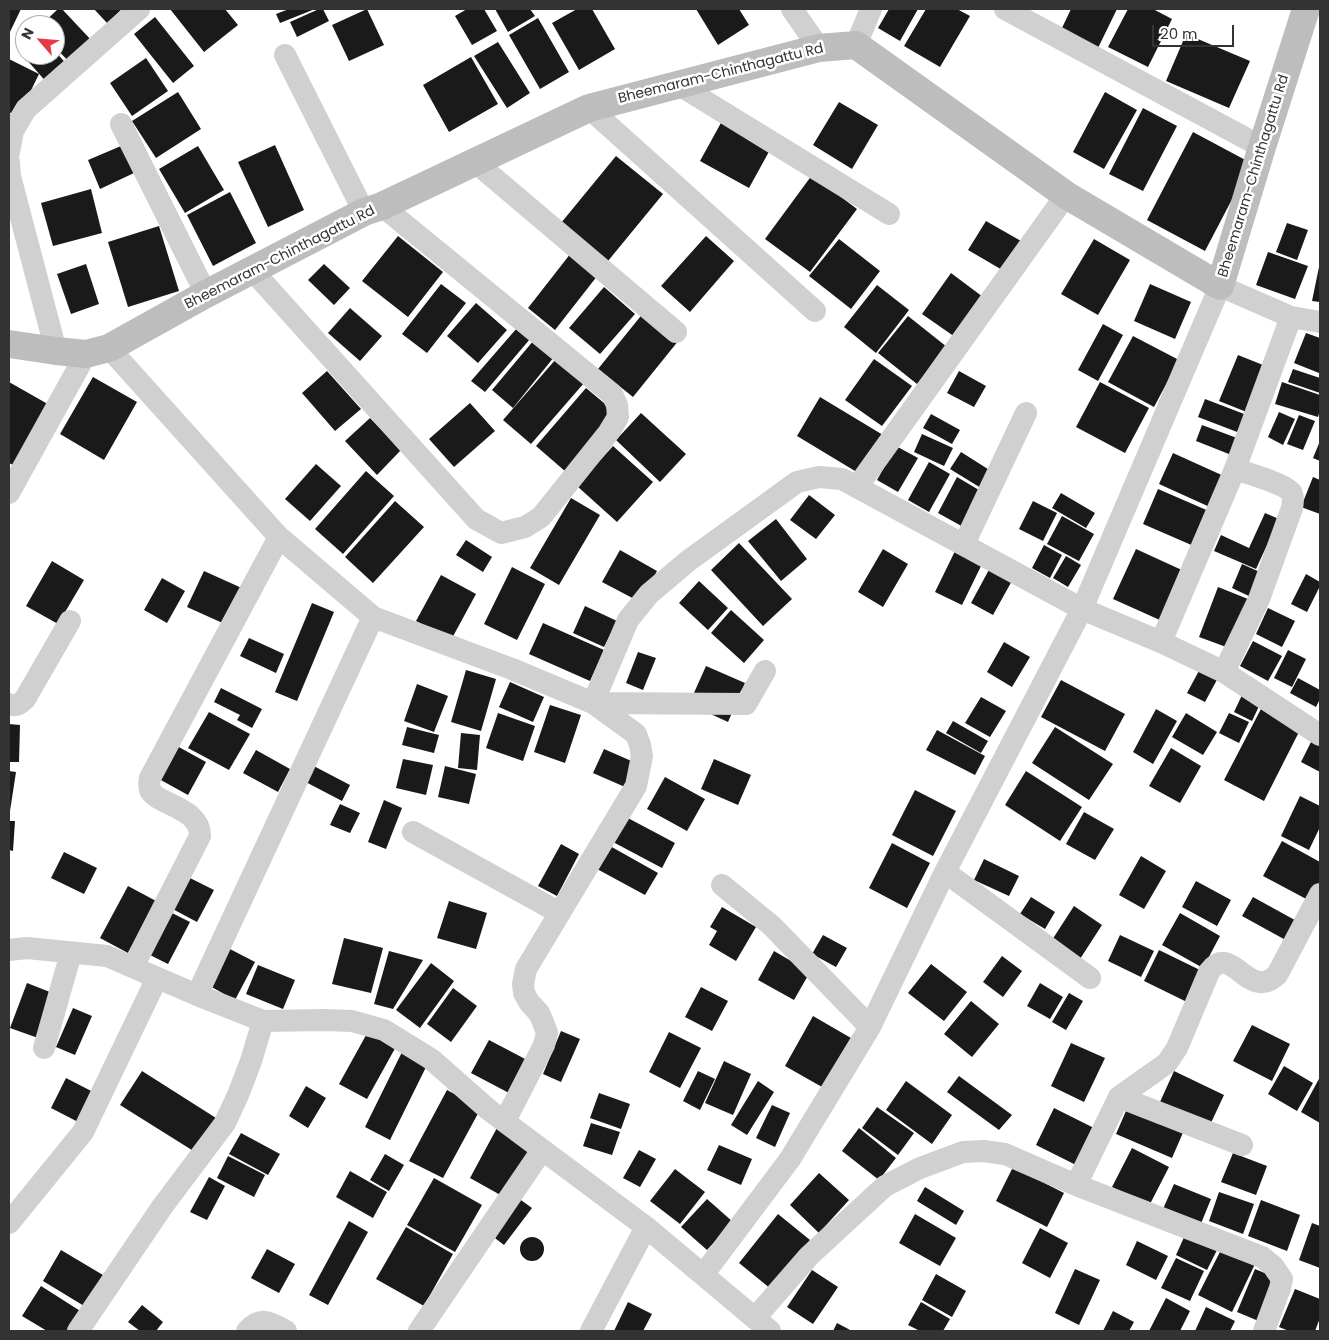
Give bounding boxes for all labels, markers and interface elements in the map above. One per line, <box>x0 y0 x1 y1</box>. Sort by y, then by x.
north arrow <box>15 15 65 65</box>
scale bar <box>1154 15 1236 47</box>
text: 20 m <box>1160 23 1198 44</box>
text: N <box>16 24 39 43</box>
street label: Bheemaram-Chinthagattu Rd <box>617 40 825 108</box>
street label: Bheemaram-Chinthagattu Rd <box>1215 73 1293 279</box>
street label: Bheemaram-Chinthagattu Rd <box>182 203 378 313</box>

